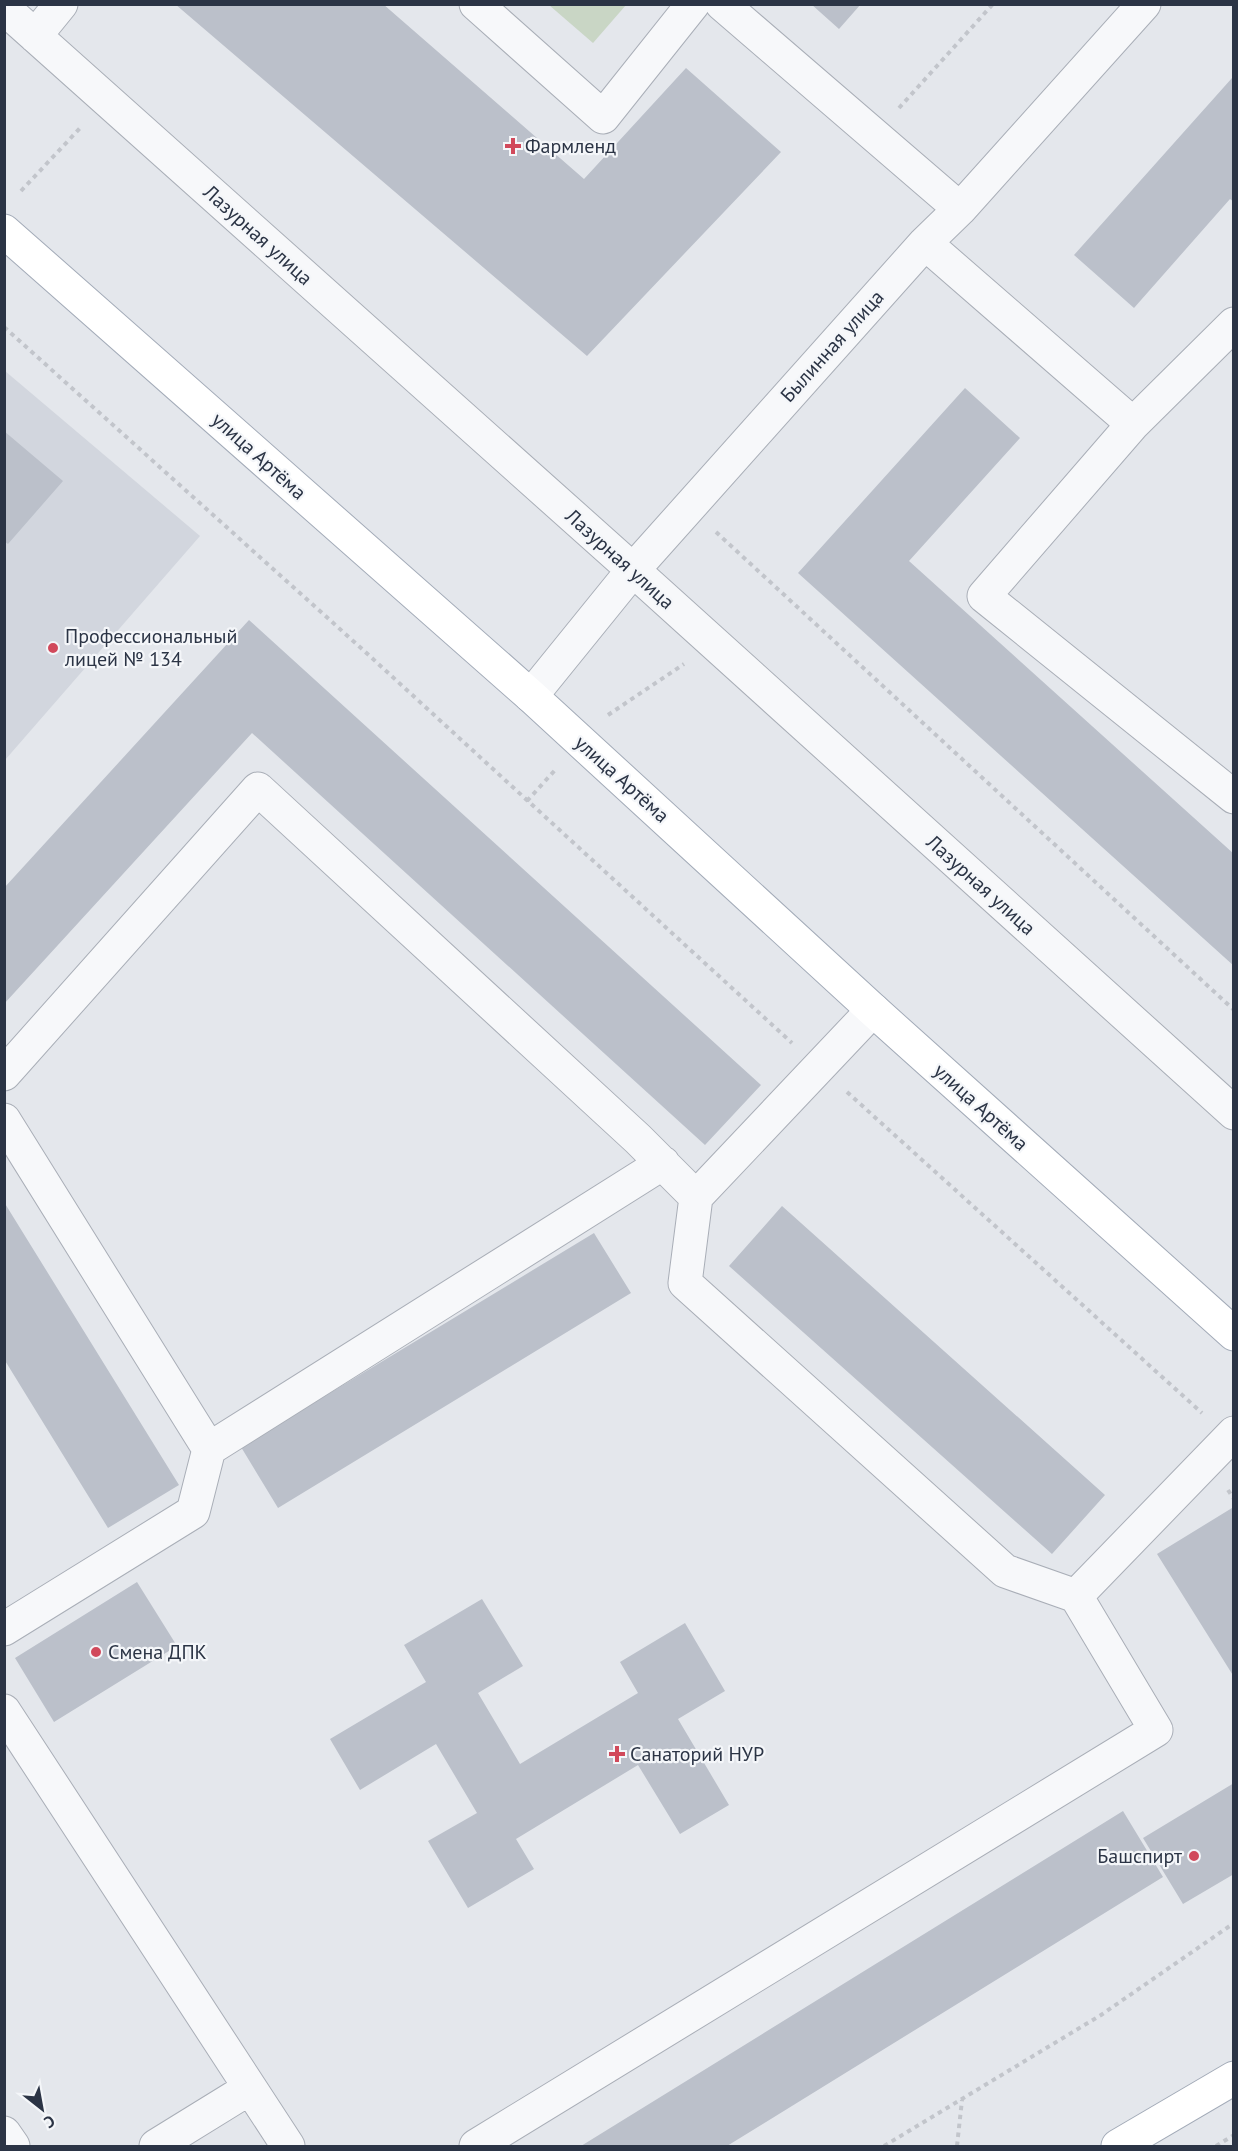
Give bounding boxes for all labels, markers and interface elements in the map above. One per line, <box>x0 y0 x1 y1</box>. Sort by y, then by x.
place label: Фармленд <box>525 133 616 159</box>
marker: Фармленд <box>506 139 520 153</box>
street label: Лазурная улица <box>197 179 318 291</box>
street label: Былинная улица <box>775 284 889 408</box>
street label: улица Артёма <box>206 407 312 505</box>
street label: Лазурная улица <box>559 503 680 615</box>
place label: Профессиональный лицей № 134 <box>64 623 237 672</box>
marker: Профессиональный лицей № 134 <box>46 641 60 655</box>
street label: улица Артёма <box>569 730 675 828</box>
street label: Лазурная улица <box>920 829 1041 941</box>
street label: улица Артёма <box>928 1058 1034 1156</box>
place label: Смена ДПК <box>108 1639 207 1665</box>
marker: Смена ДПК <box>89 1645 103 1659</box>
place label: Санаторий НУР <box>630 1741 764 1767</box>
marker: Санаторий НУР <box>608 1745 626 1763</box>
place label: Башспирт <box>1097 1843 1182 1869</box>
marker: Башспирт <box>1187 1849 1201 1863</box>
north arrow <box>12 2079 72 2139</box>
text: С <box>41 2111 59 2133</box>

